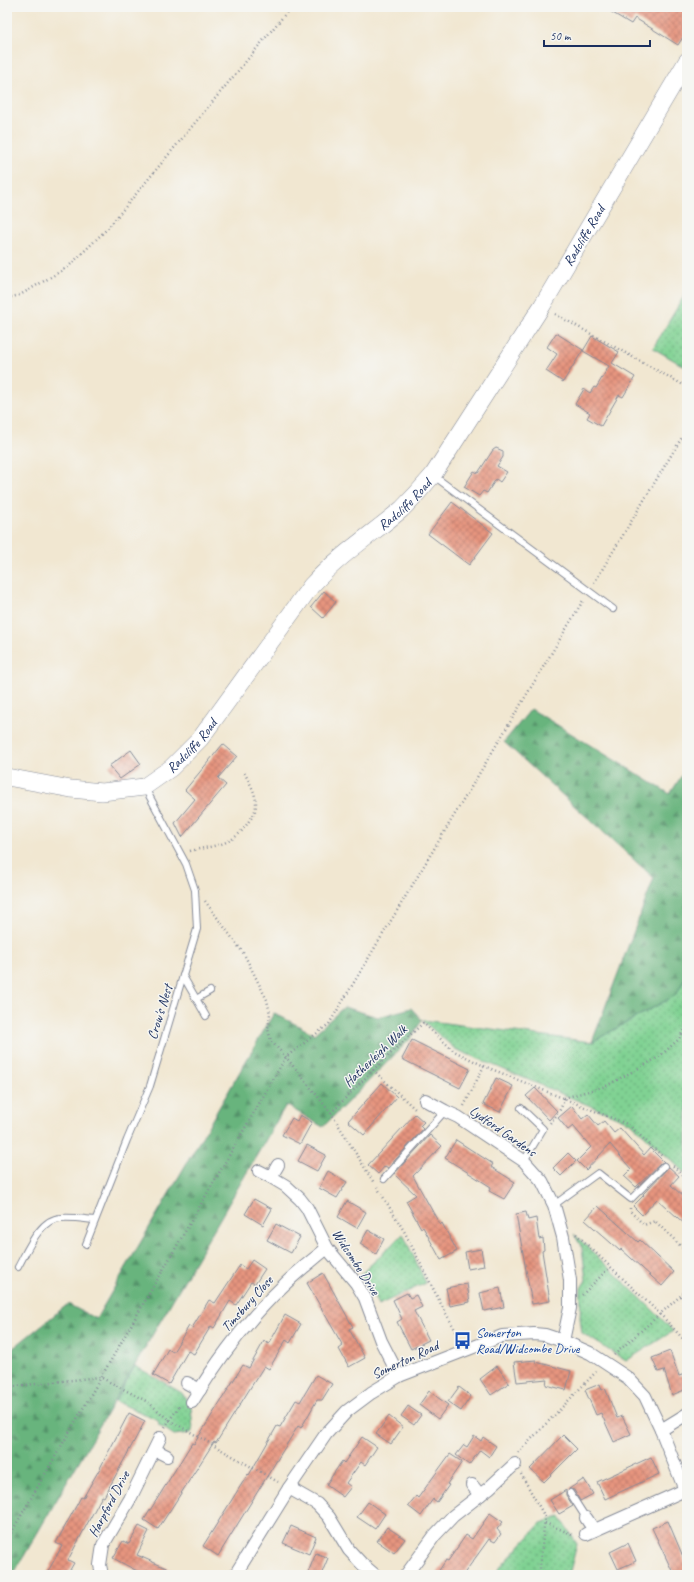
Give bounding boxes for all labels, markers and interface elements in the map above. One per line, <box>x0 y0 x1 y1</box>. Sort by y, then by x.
scale bar <box>544 22 650 48</box>
text: 50 m <box>550 28 572 44</box>
street label: Radcliffe Road <box>559 200 609 269</box>
street label: Radcliffe Road <box>374 473 436 534</box>
street label: Radcliffe Road <box>163 713 222 776</box>
street label: Crow's Nest <box>144 980 177 1041</box>
street label: Hatherleigh Walk <box>340 1021 411 1091</box>
street label: Lydford Gardens <box>466 1102 541 1161</box>
street label: Widcombe Drive <box>328 1226 384 1299</box>
street label: Timsbury Close <box>217 1271 277 1335</box>
place label: Somerton Road/Widcombe Drive <box>476 1324 581 1357</box>
bus stop icon: Somerton Road/Widcombe Drive <box>453 1330 473 1350</box>
street label: Somerton Road <box>369 1336 443 1383</box>
street label: Harpford Drive <box>85 1467 134 1540</box>

